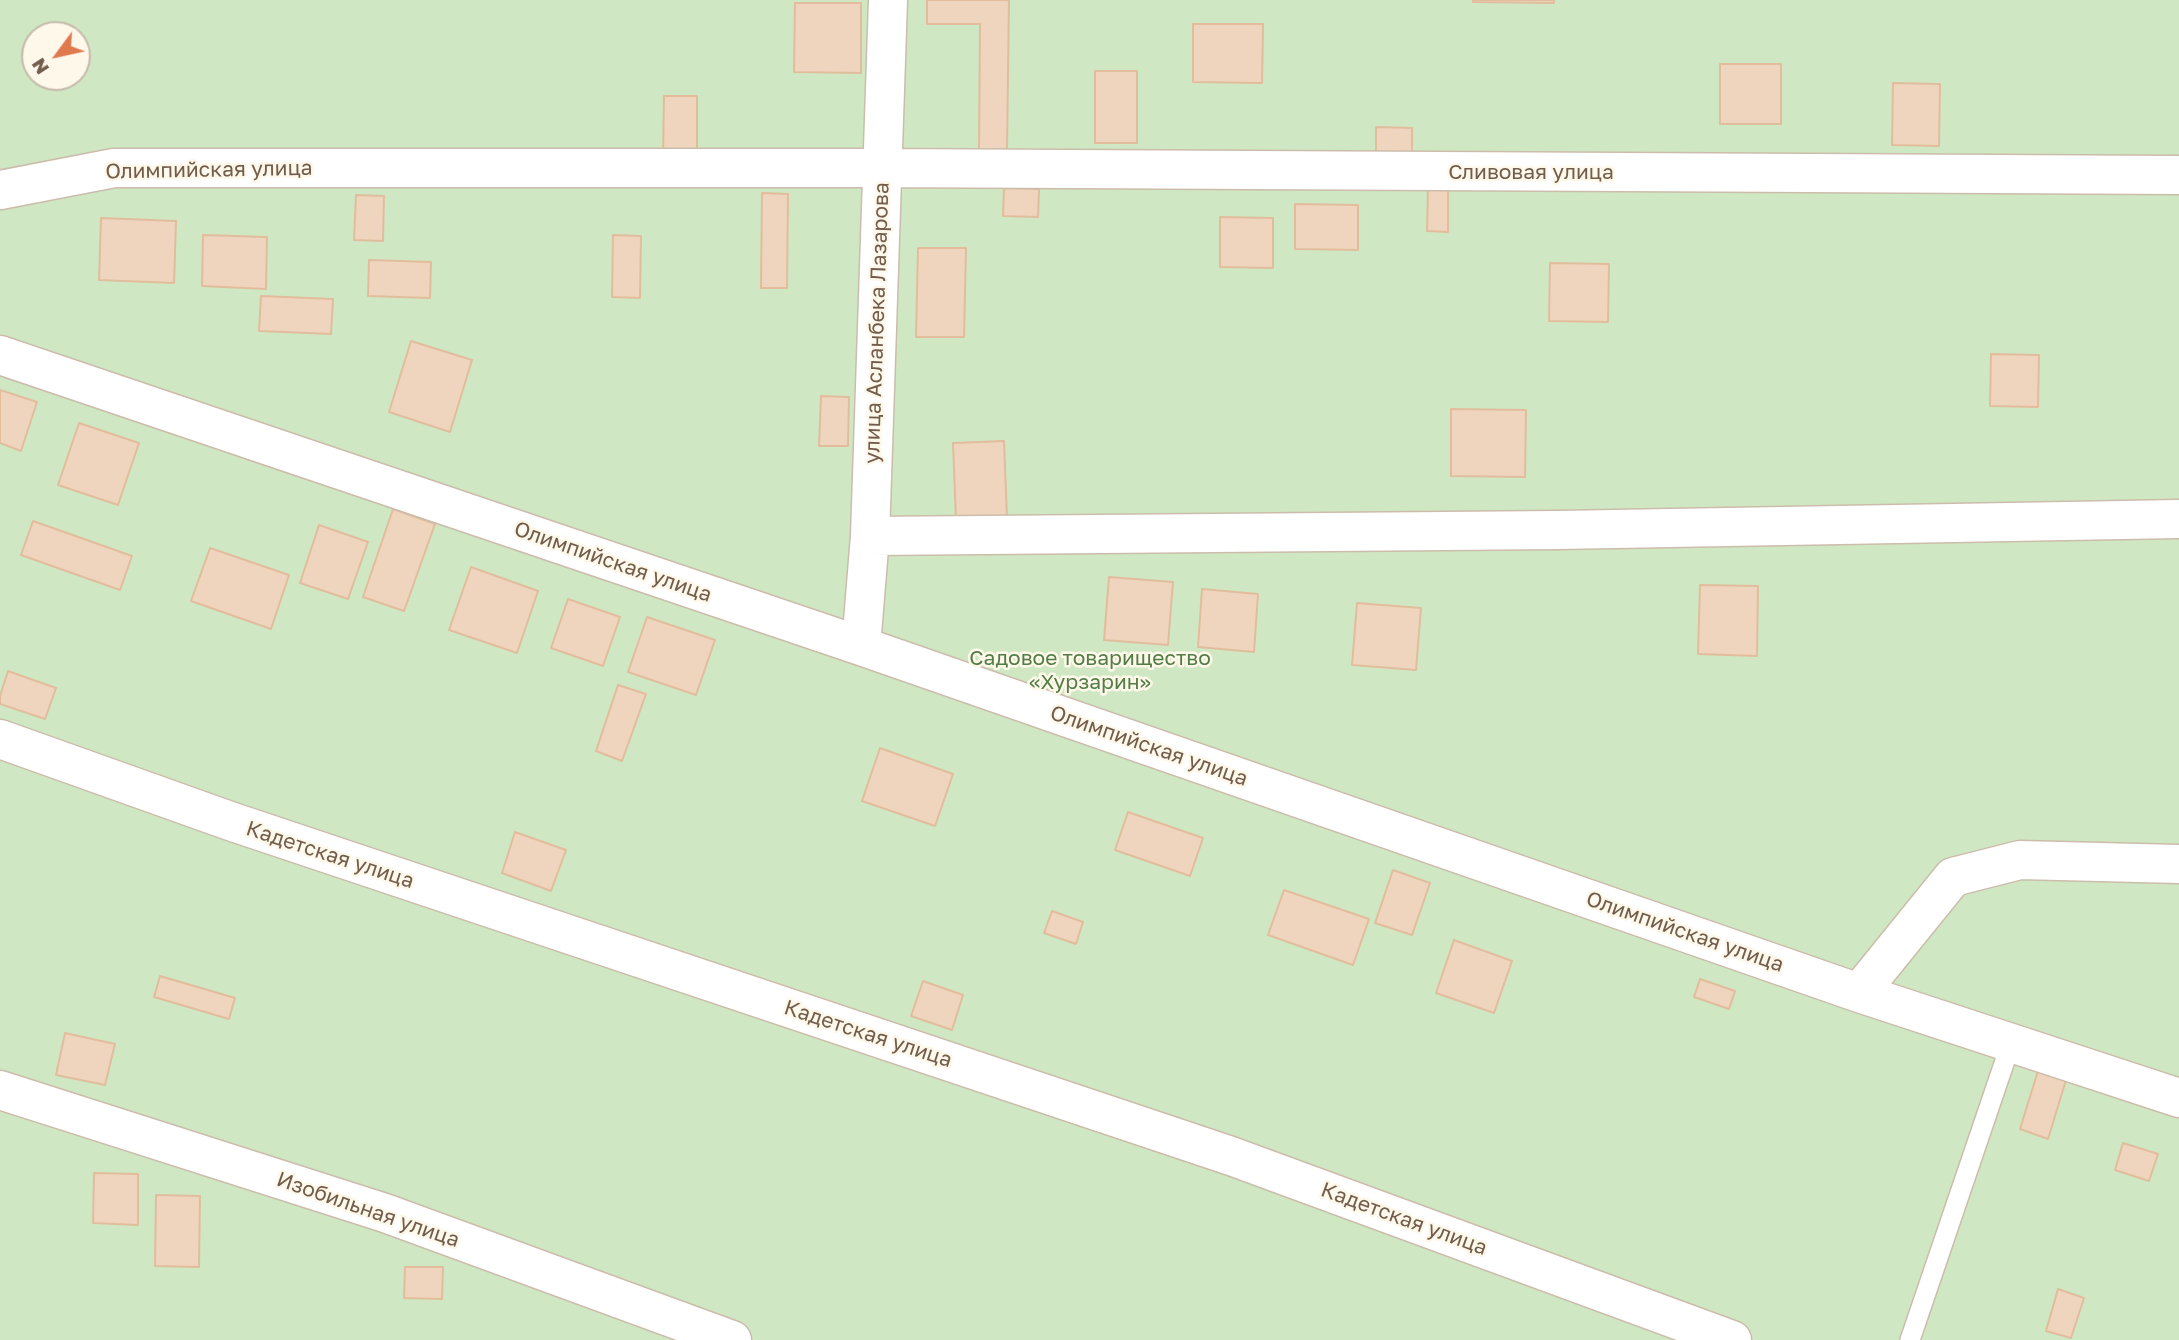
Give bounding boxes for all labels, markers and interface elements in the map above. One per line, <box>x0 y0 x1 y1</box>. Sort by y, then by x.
north arrow <box>21 21 91 91</box>
text: N <box>26 54 53 79</box>
street label: Олимпийская улица <box>105 156 313 184</box>
street label: Сливовая улица <box>1448 159 1614 185</box>
street label: улица Асланбека Лазарова <box>859 182 895 464</box>
street label: Олимпийская улица <box>511 516 715 608</box>
park label: Садовое товарищество «Хурзарин» <box>969 645 1211 695</box>
street label: Олимпийская улица <box>1047 700 1251 792</box>
street label: Кадетская улица <box>243 816 417 894</box>
street label: Олимпийская улица <box>1583 886 1787 978</box>
street label: Кадетская улица <box>781 995 955 1073</box>
street label: Изобильная улица <box>273 1167 463 1253</box>
street label: Кадетская улица <box>1317 1177 1491 1261</box>

